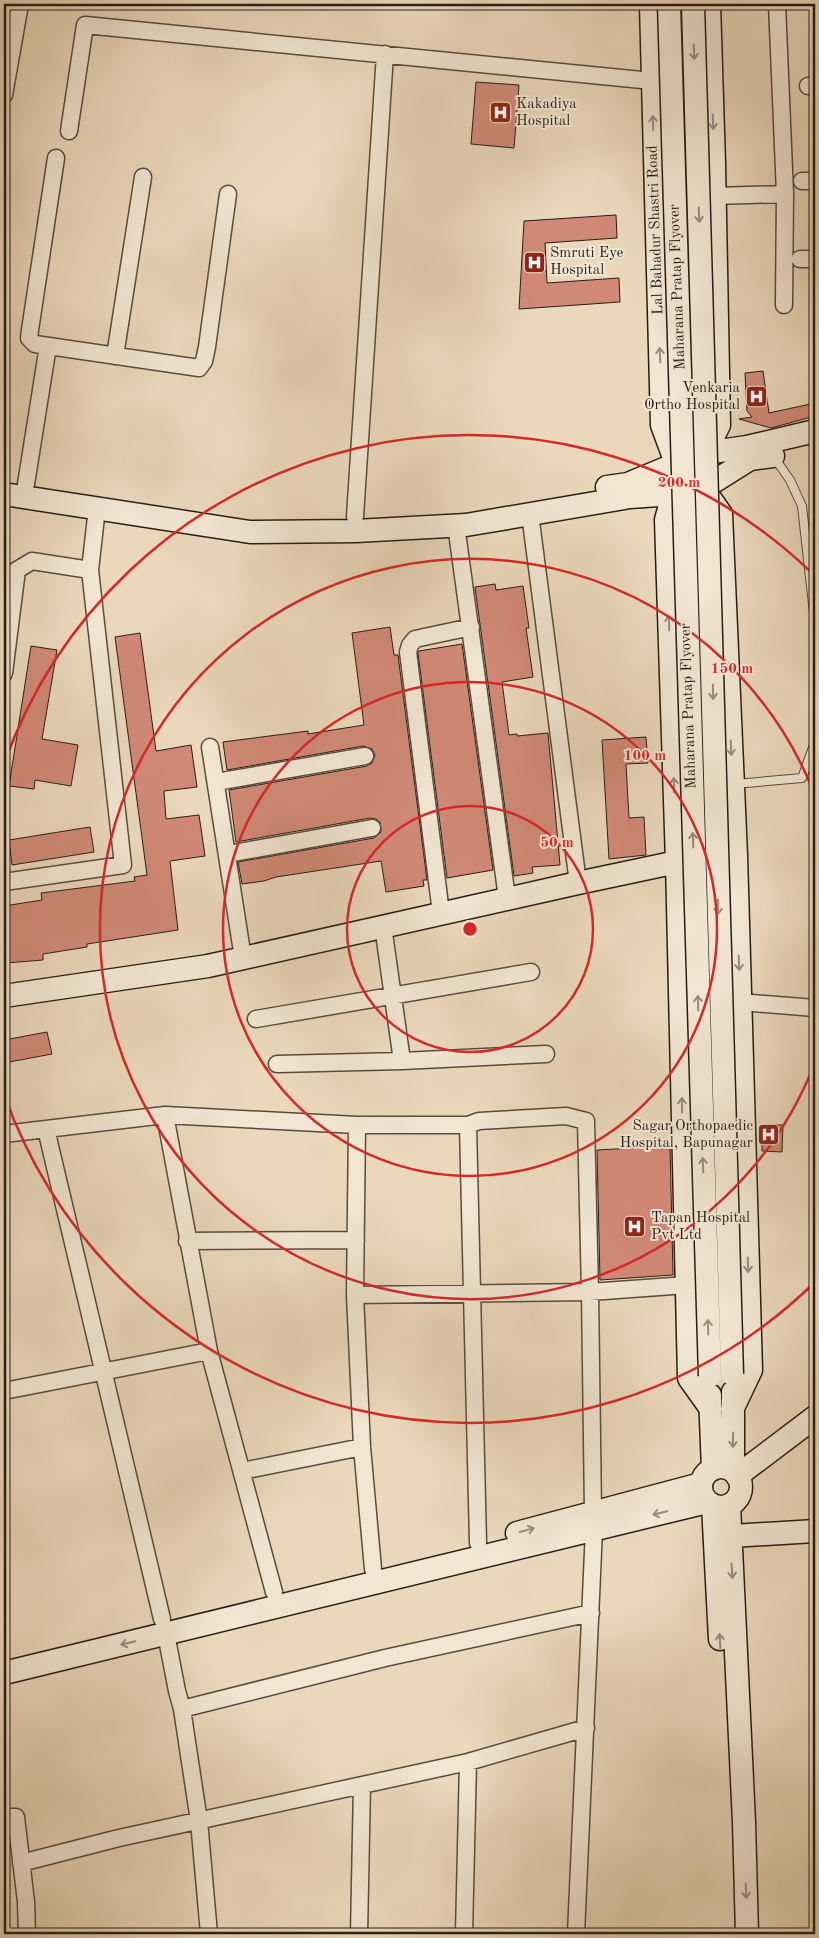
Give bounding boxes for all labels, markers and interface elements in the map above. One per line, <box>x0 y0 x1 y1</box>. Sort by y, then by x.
one-way arrow <box>690 44 699 60</box>
place label: Kakadiya Hospital <box>516 97 577 129</box>
hospital icon: Kakadiya Hospital <box>488 101 512 125</box>
one-way arrow <box>708 114 717 130</box>
one-way arrow <box>649 115 658 131</box>
street label: Lal Bahadur Shastri Road <box>646 145 666 315</box>
street label: Maharana Pratap Flyover <box>668 204 688 370</box>
one-way arrow <box>694 206 704 223</box>
place label: Smruti Eye Hospital <box>550 246 623 278</box>
hospital icon: Smruti Eye Hospital <box>522 250 546 274</box>
one-way arrow <box>655 347 665 364</box>
place label: Venkaria Ortho Hospital <box>644 381 741 413</box>
hospital icon: Venkaria Ortho Hospital <box>744 385 768 409</box>
text: 200 m <box>658 476 700 491</box>
one-way arrow <box>664 615 674 632</box>
street label: Maharana Pratap Flyover <box>679 623 699 789</box>
text: 150 m <box>711 662 753 677</box>
one-way arrow <box>708 684 718 700</box>
one-way arrow <box>726 740 735 756</box>
text: 100 m <box>624 749 666 764</box>
one-way arrow <box>669 777 679 794</box>
one-way arrow <box>688 832 698 848</box>
text: 50 m <box>540 836 574 851</box>
one-way arrow <box>713 898 723 915</box>
centre of rings <box>461 920 479 938</box>
one-way arrow <box>734 954 744 971</box>
one-way arrow <box>693 995 703 1011</box>
one-way arrow <box>678 1097 687 1113</box>
place label: Sagar Orthopaedic Hospital, Bapunagar <box>620 1119 753 1151</box>
hospital icon: Sagar Orthopaedic Hospital, Bapunagar <box>757 1123 781 1147</box>
one-way arrow <box>698 1157 708 1174</box>
place label: Tapan Hospital Pvt Ltd <box>651 1211 750 1243</box>
hospital icon: Tapan Hospital Pvt Ltd <box>623 1215 647 1239</box>
one-way arrow <box>743 1257 753 1273</box>
one-way arrow <box>703 1320 713 1336</box>
one-way arrow <box>728 1431 738 1447</box>
one-way arrow <box>652 1509 668 1518</box>
one-way arrow <box>519 1525 535 1534</box>
one-way arrow <box>728 1563 737 1579</box>
one-way arrow <box>716 1633 725 1649</box>
one-way arrow <box>120 1639 136 1648</box>
one-way arrow <box>741 1882 751 1898</box>

